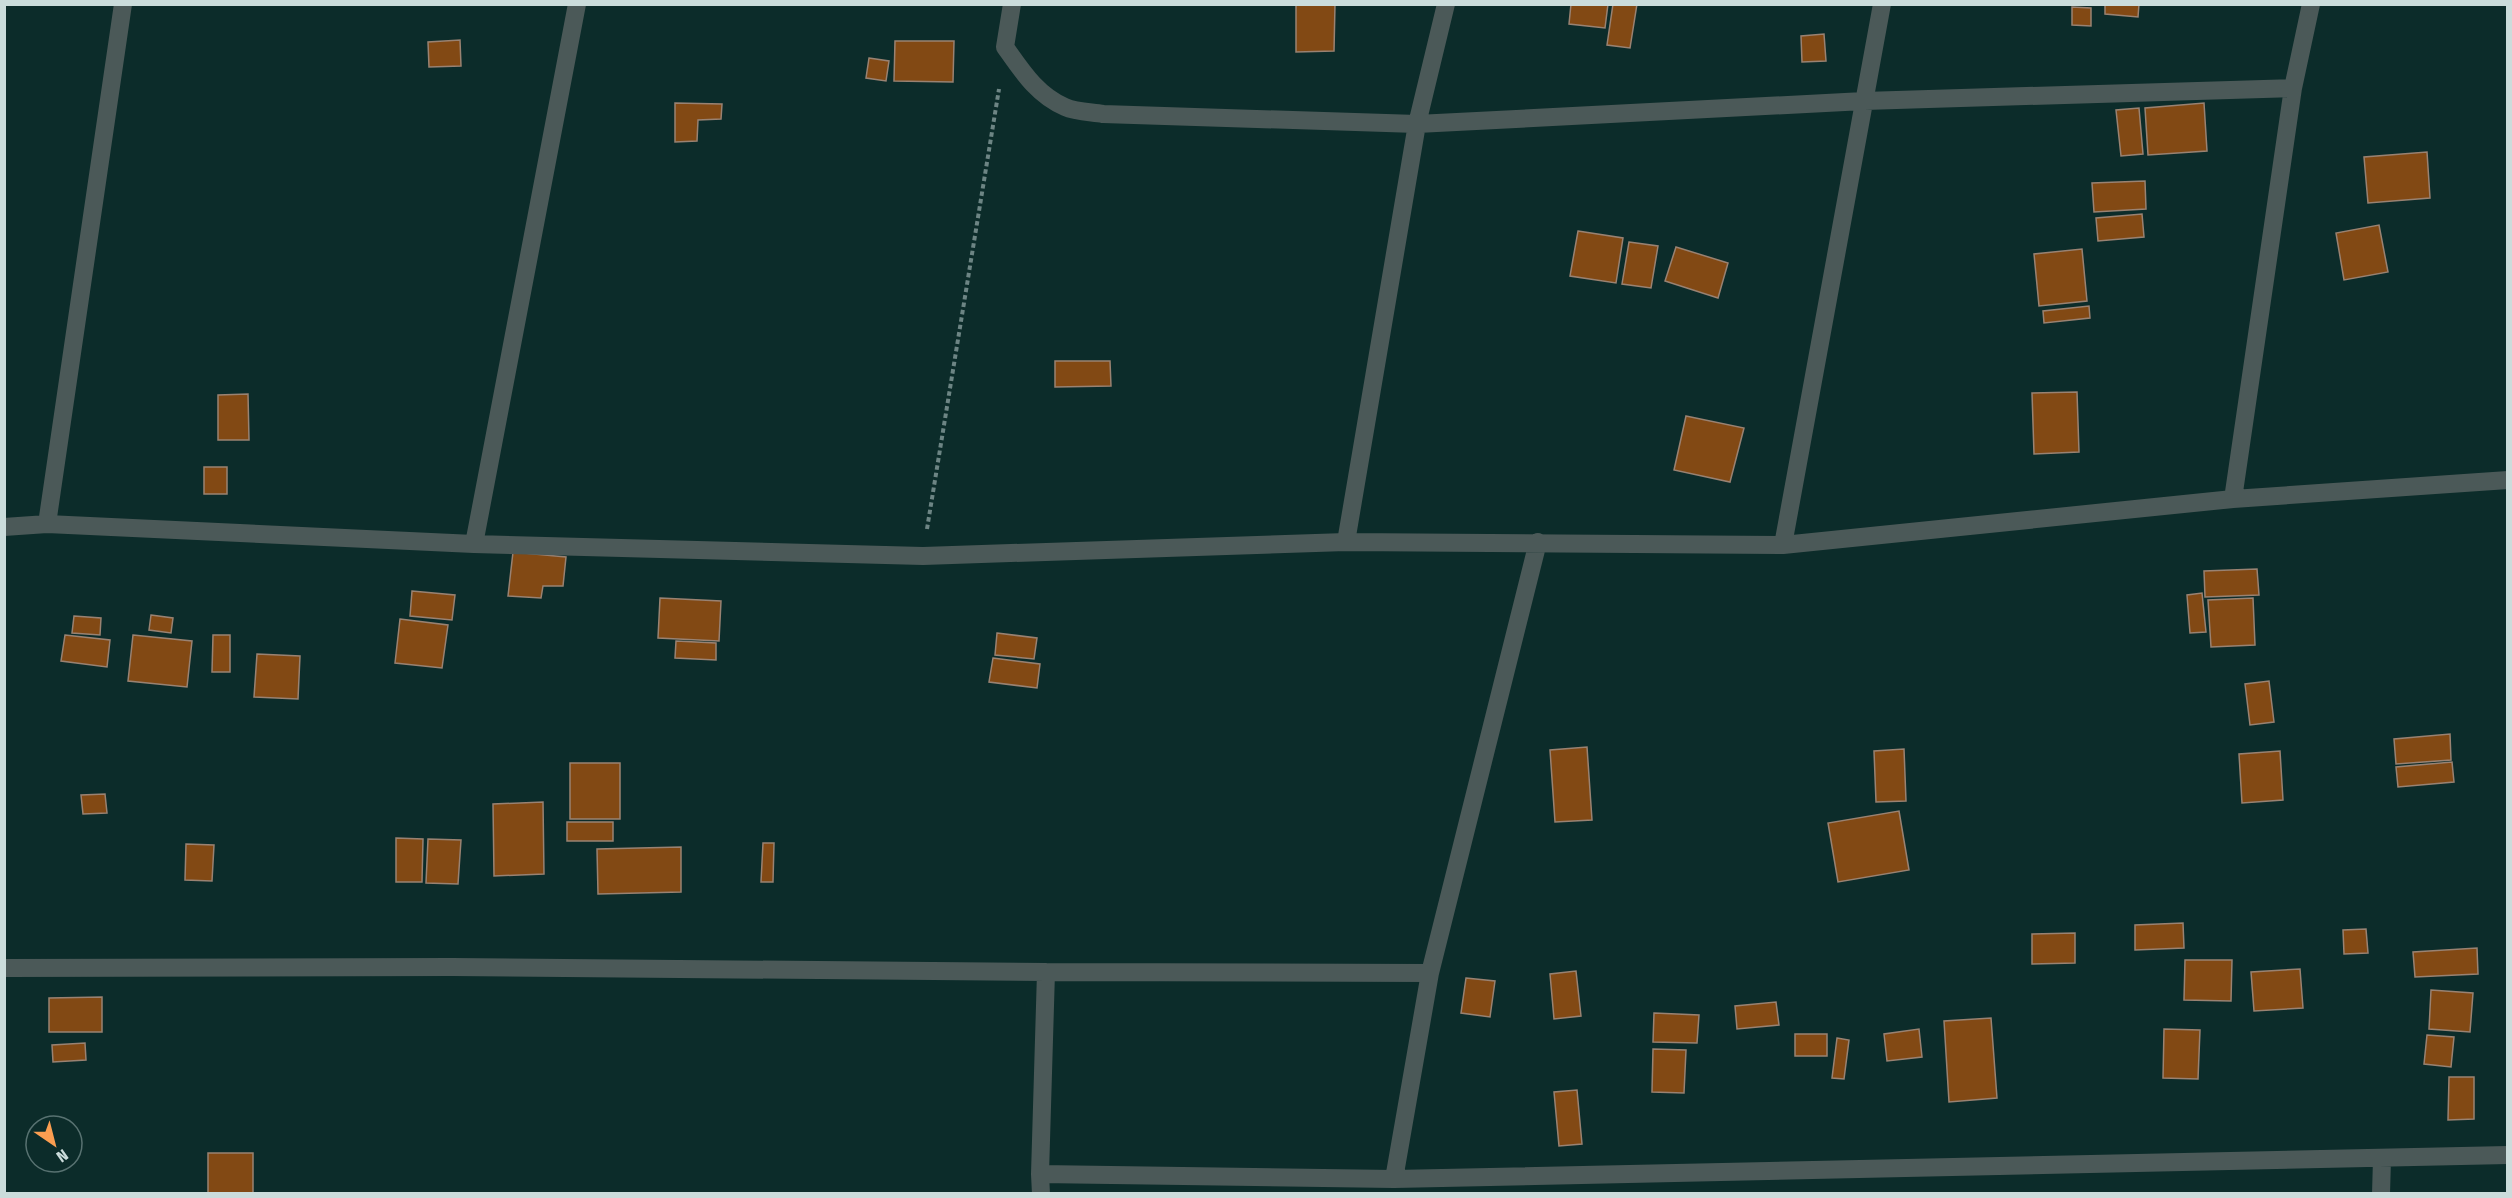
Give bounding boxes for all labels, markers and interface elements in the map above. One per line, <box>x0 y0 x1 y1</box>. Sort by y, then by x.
north arrow <box>24 1114 84 1174</box>
text: N <box>53 1145 72 1166</box>

